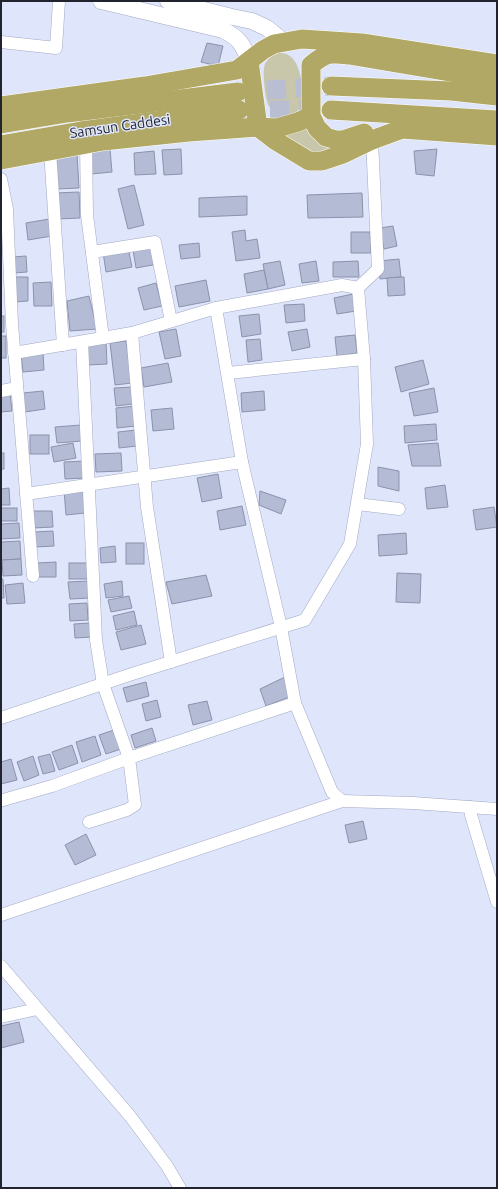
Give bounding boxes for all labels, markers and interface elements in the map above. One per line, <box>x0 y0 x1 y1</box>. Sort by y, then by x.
street label: Samsun Caddesi <box>69 111 171 141</box>

